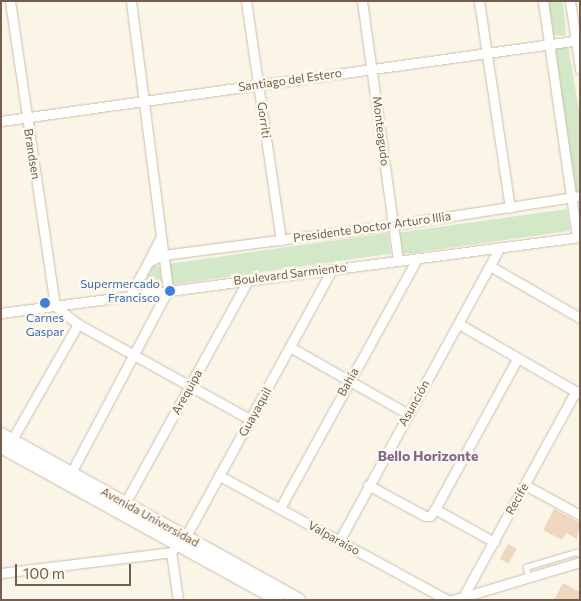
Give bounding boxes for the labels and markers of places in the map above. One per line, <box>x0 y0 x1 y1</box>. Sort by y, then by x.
place label: Supermercado Francisco <box>80 277 160 305</box>
marker: Supermercado Francisco <box>164 285 176 297</box>
marker: Carnes Gaspar <box>39 297 51 309</box>
place label: Carnes Gaspar <box>26 311 64 339</box>

